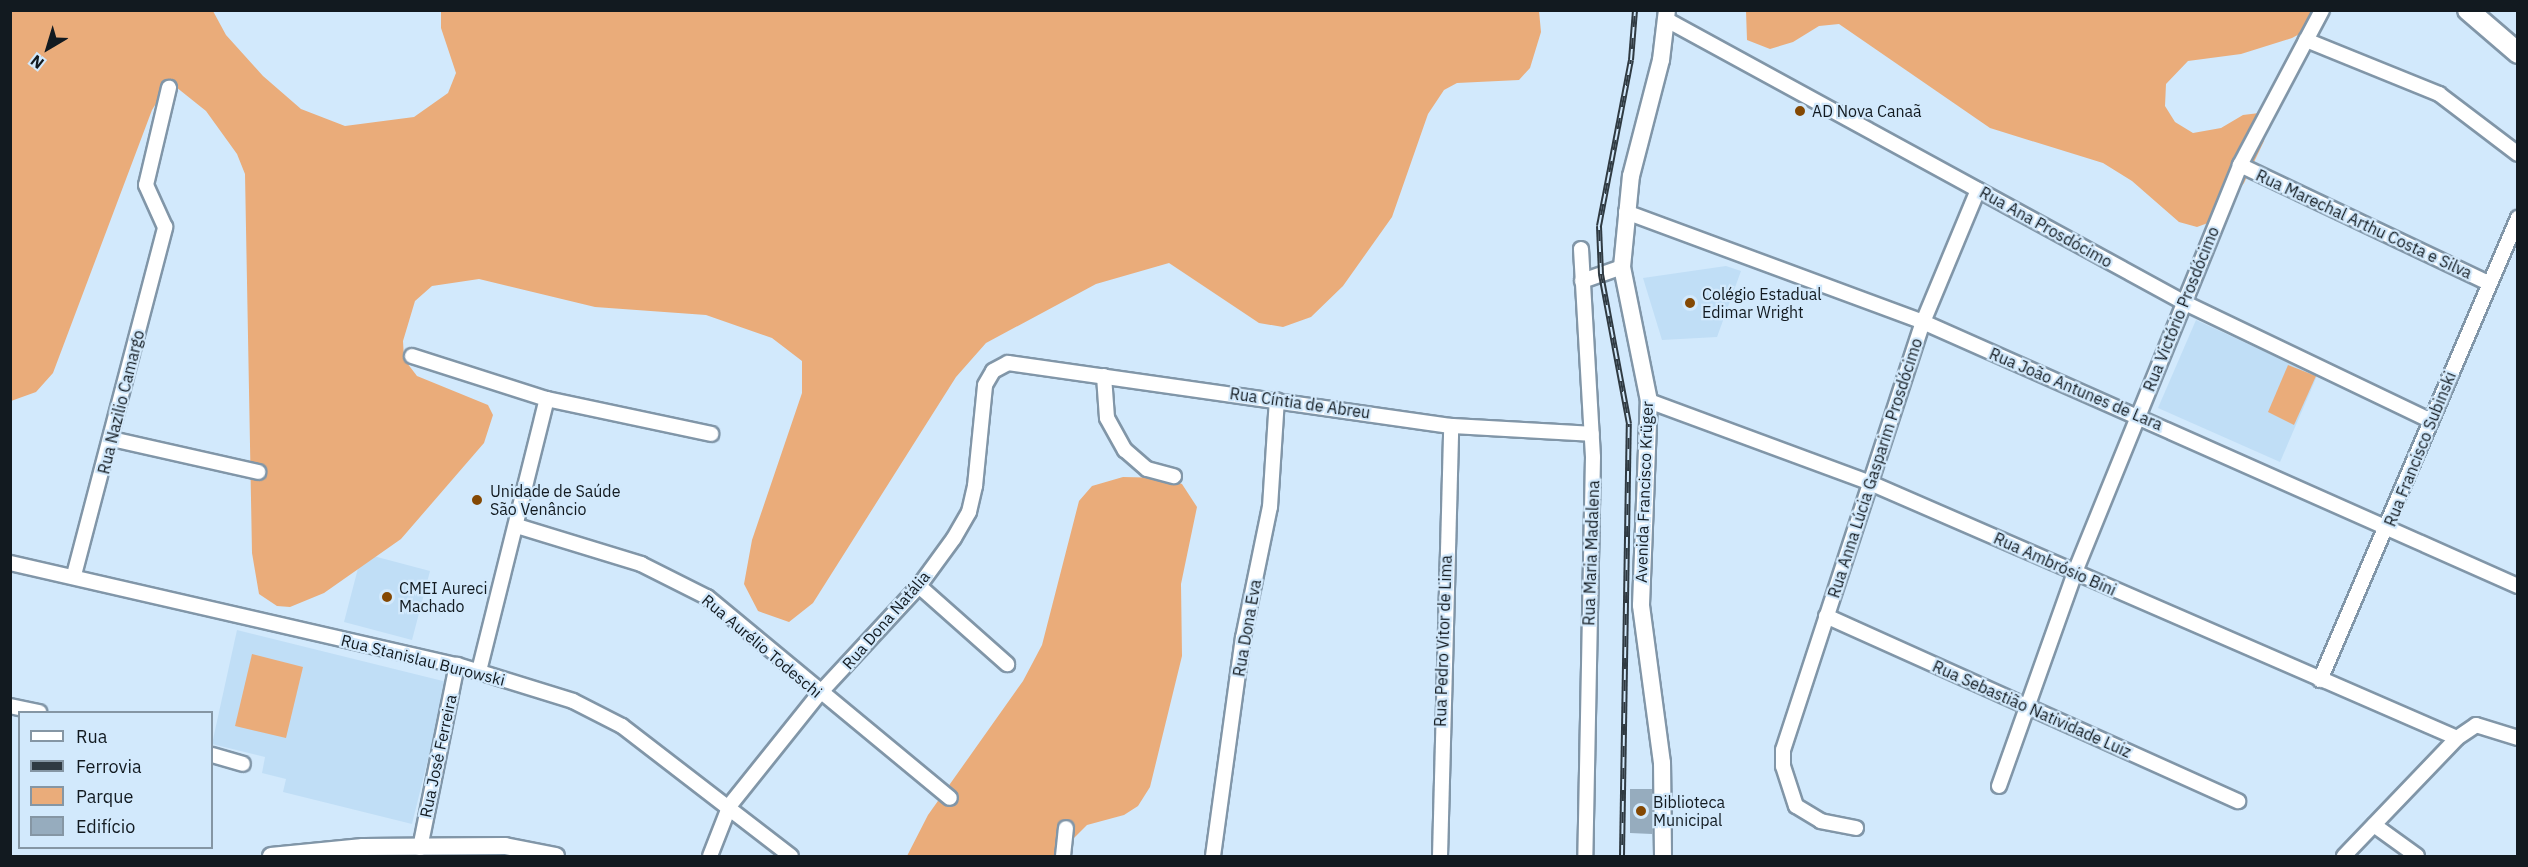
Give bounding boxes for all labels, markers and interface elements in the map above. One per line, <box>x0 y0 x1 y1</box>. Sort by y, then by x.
north arrow <box>18 18 78 78</box>
text: N <box>26 51 48 74</box>
place label: AD Nova Canaã <box>1812 101 1922 121</box>
marker: AD Nova Canaã <box>1793 104 1807 118</box>
street label: Rua Marechal Arthu Costa e Silva <box>2253 165 2475 283</box>
street label: Rua Ana Prosdócimo <box>1976 183 2116 271</box>
street label: Rua Victório Prosdócimo <box>2139 224 2223 394</box>
place label: Colégio Estadual Edimar Wright <box>1702 284 1822 322</box>
marker: Colégio Estadual Edimar Wright <box>1683 296 1697 310</box>
street label: Rua Nazilio Camargo <box>94 328 148 476</box>
street label: Rua Anna Lúcia Gasparim Prosdócimo <box>1824 336 1926 600</box>
street label: Rua João Antunes de Lara <box>1987 344 2165 434</box>
street label: Rua Francisco Subinski <box>2380 369 2460 529</box>
street label: Rua Cíntia de Abreu <box>1229 384 1371 422</box>
street label: Avenida Francisco Krüger <box>1631 401 1657 583</box>
street label: Rua Maria Madalena <box>1579 480 1603 626</box>
place label: Unidade de Saúde São Venâncio <box>490 481 620 519</box>
marker: Unidade de Saúde São Venâncio <box>468 491 486 509</box>
street label: Rua Ambrósio Bini <box>1991 528 2119 600</box>
street label: Rua Pedro Vitor de Lima <box>1430 555 1456 727</box>
street label: Rua Dona Natália <box>838 567 934 673</box>
place label: CMEI Aureci Machado <box>399 578 487 616</box>
street label: Rua Dona Eva <box>1229 578 1265 678</box>
marker: CMEI Aureci Machado <box>380 590 394 604</box>
street label: Rua Aurélio Todeschi <box>698 590 826 702</box>
street label: Rua Stanislau Burowski <box>339 630 507 690</box>
street label: Rua Sebastião Natividade Luiz <box>1930 656 2134 762</box>
street label: Rua José Ferreira <box>416 693 460 819</box>
legend <box>18 711 213 849</box>
text: Rua <box>76 725 107 748</box>
text: Ferrovia <box>76 755 142 778</box>
text: Parque <box>76 785 133 808</box>
place label: Biblioteca Municipal <box>1653 792 1725 830</box>
marker: Biblioteca Municipal <box>1634 804 1648 818</box>
text: Edifício <box>76 815 135 838</box>

